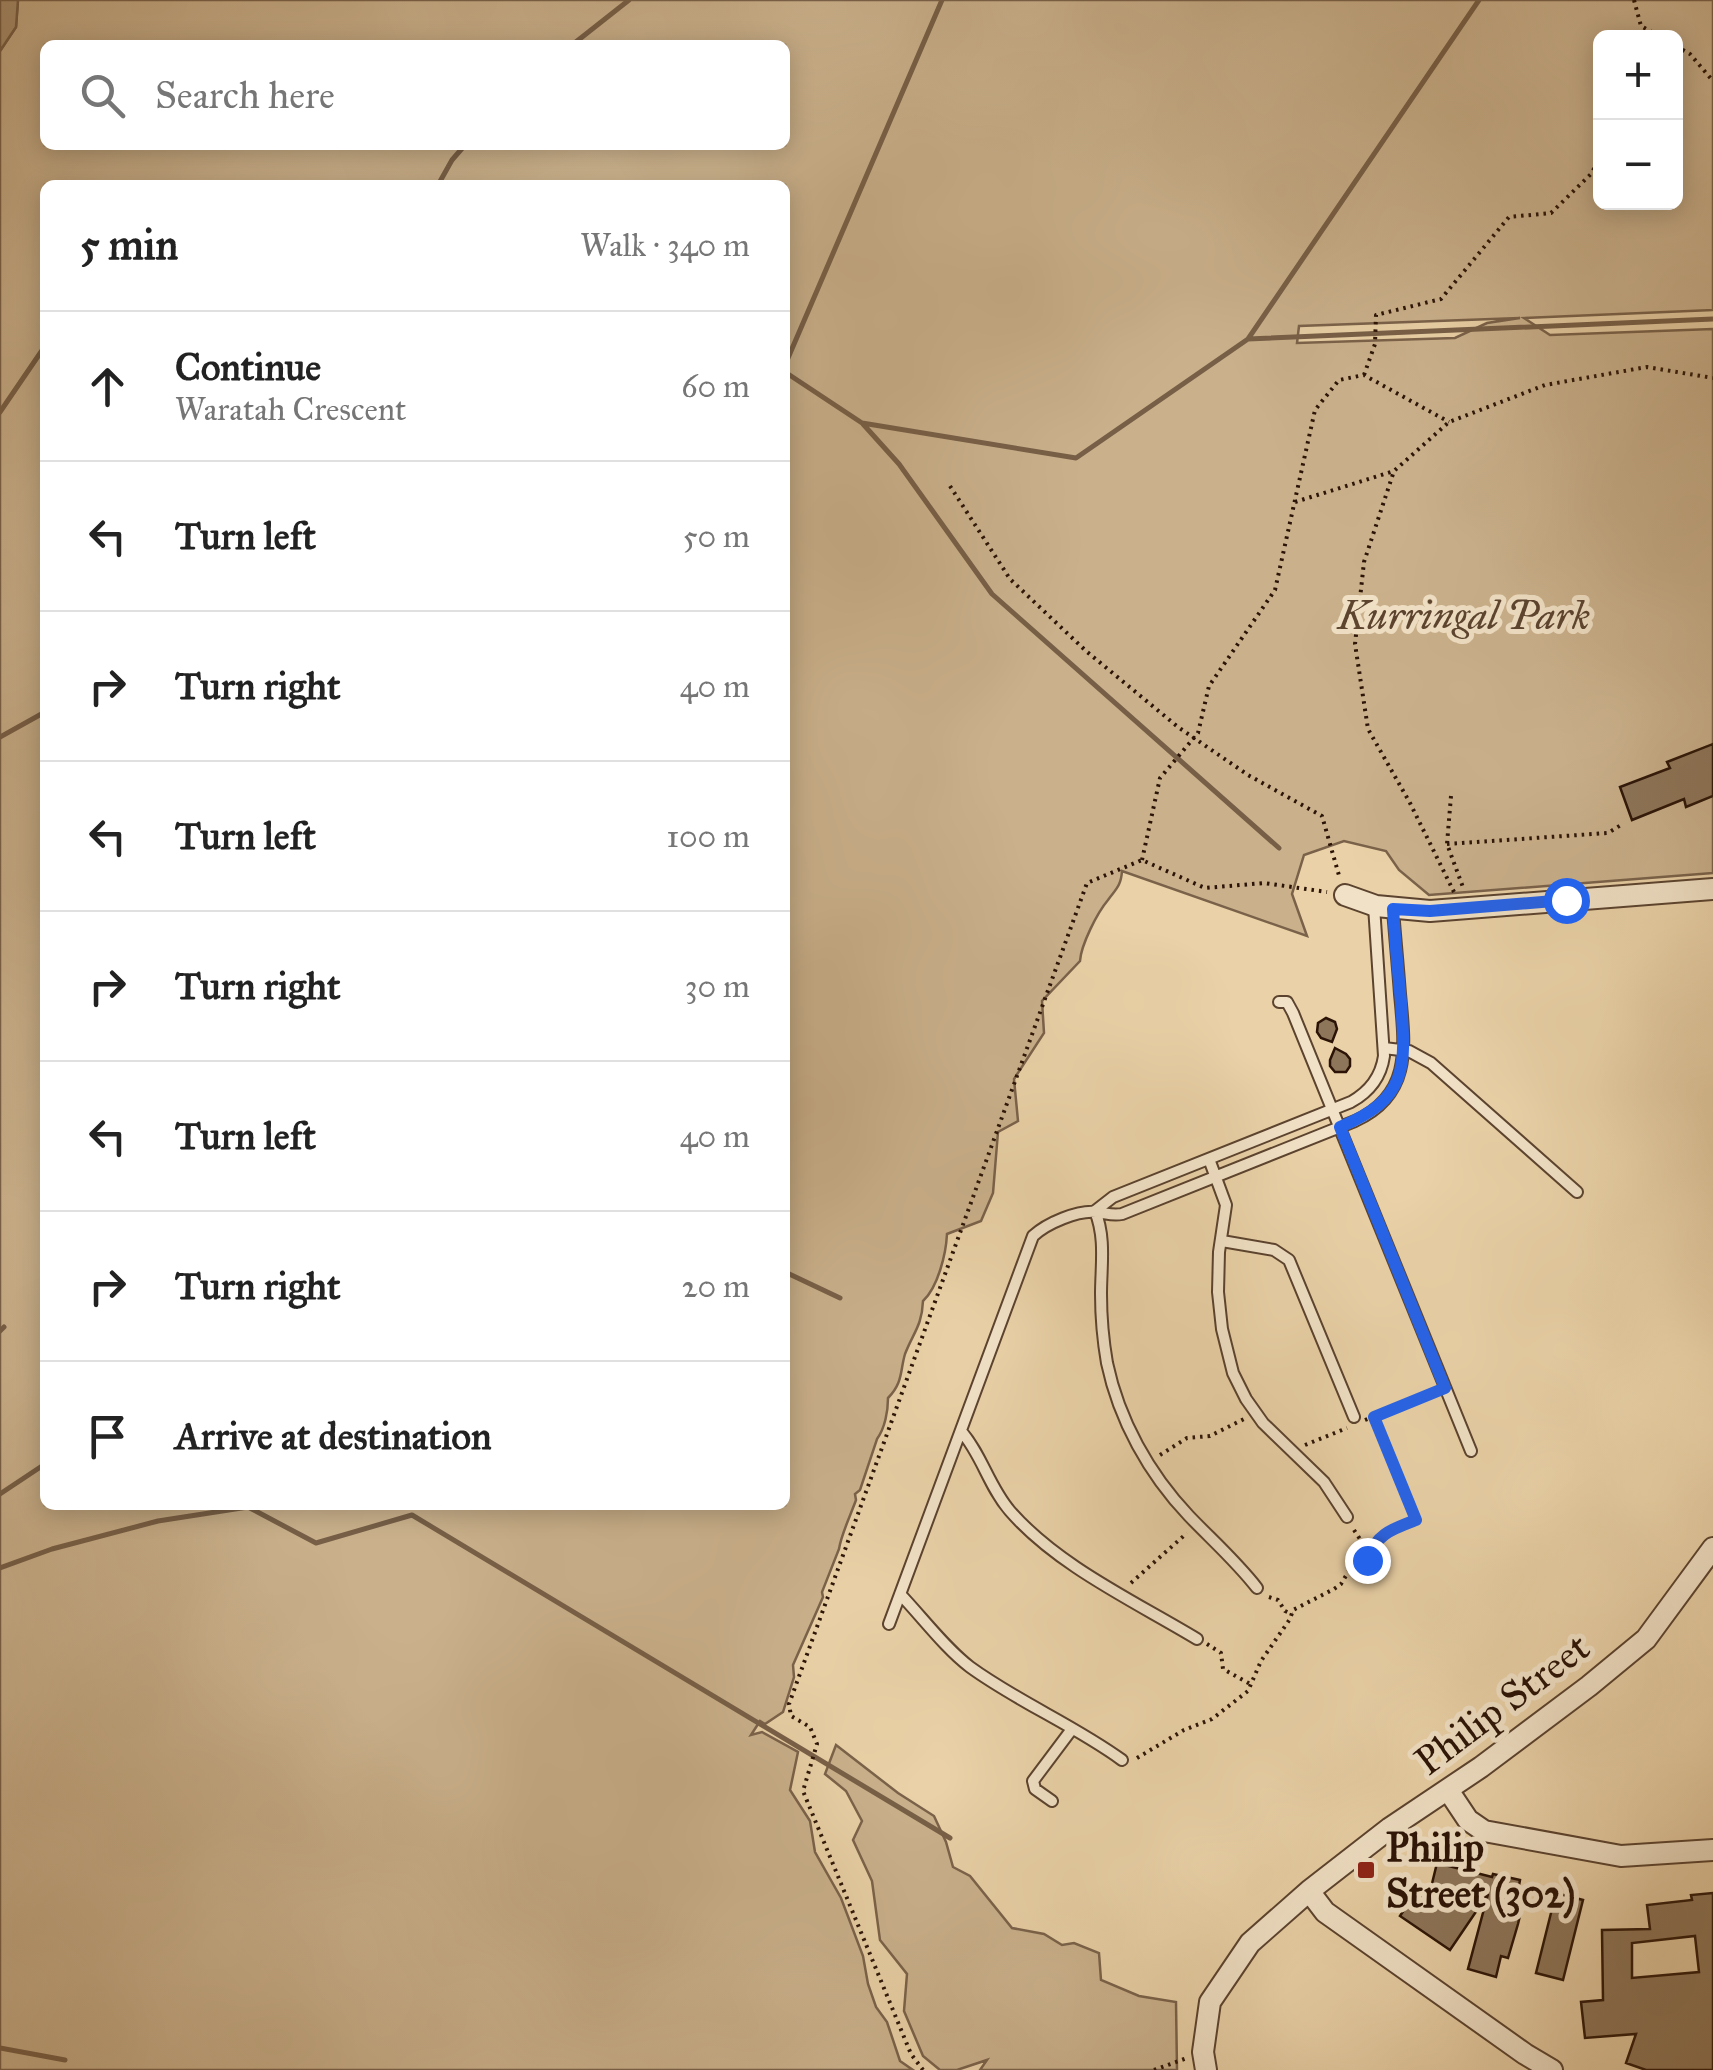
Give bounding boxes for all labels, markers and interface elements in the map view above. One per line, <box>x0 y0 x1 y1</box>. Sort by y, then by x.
map controls <box>1593 30 1683 210</box>
button: + <box>1593 30 1683 120</box>
search box <box>40 40 790 150</box>
icon: search <box>75 68 130 123</box>
text: Search here <box>155 72 335 118</box>
button: − <box>1593 120 1683 210</box>
text: 5 min <box>80 219 178 271</box>
text: Walk · 340 m <box>580 226 750 265</box>
text: Continue <box>175 344 321 390</box>
icon: ahead <box>80 359 135 414</box>
text: 60 m <box>681 367 750 406</box>
text: Waratah Crescent <box>175 390 406 429</box>
icon: left <box>80 509 135 564</box>
text: Turn left <box>175 513 316 559</box>
text: 50 m <box>683 517 750 556</box>
park label: Kurringal Park <box>1336 591 1590 640</box>
icon: right <box>80 659 135 714</box>
text: Turn right <box>175 663 341 709</box>
text: 40 m <box>680 667 750 706</box>
icon: left <box>80 809 135 864</box>
text: Turn left <box>175 813 316 859</box>
text: 100 m <box>666 817 750 856</box>
route start <box>1544 878 1590 924</box>
icon: right <box>80 959 135 1014</box>
text: Turn right <box>175 963 341 1009</box>
text: 30 m <box>685 967 750 1006</box>
icon: left <box>80 1109 135 1164</box>
text: Turn left <box>175 1113 316 1159</box>
text: 40 m <box>680 1117 750 1156</box>
icon: right <box>80 1259 135 1314</box>
text: Turn right <box>175 1263 341 1309</box>
text: 20 m <box>682 1267 750 1306</box>
icon: arrive <box>80 1409 135 1464</box>
text: Arrive at destination <box>175 1413 492 1459</box>
route end <box>1345 1538 1391 1584</box>
street label: Philip Street <box>1405 1622 1599 1786</box>
place label: Philip Street (302) <box>1386 1823 1575 1919</box>
marker: Philip Street (302) <box>1355 1859 1377 1881</box>

